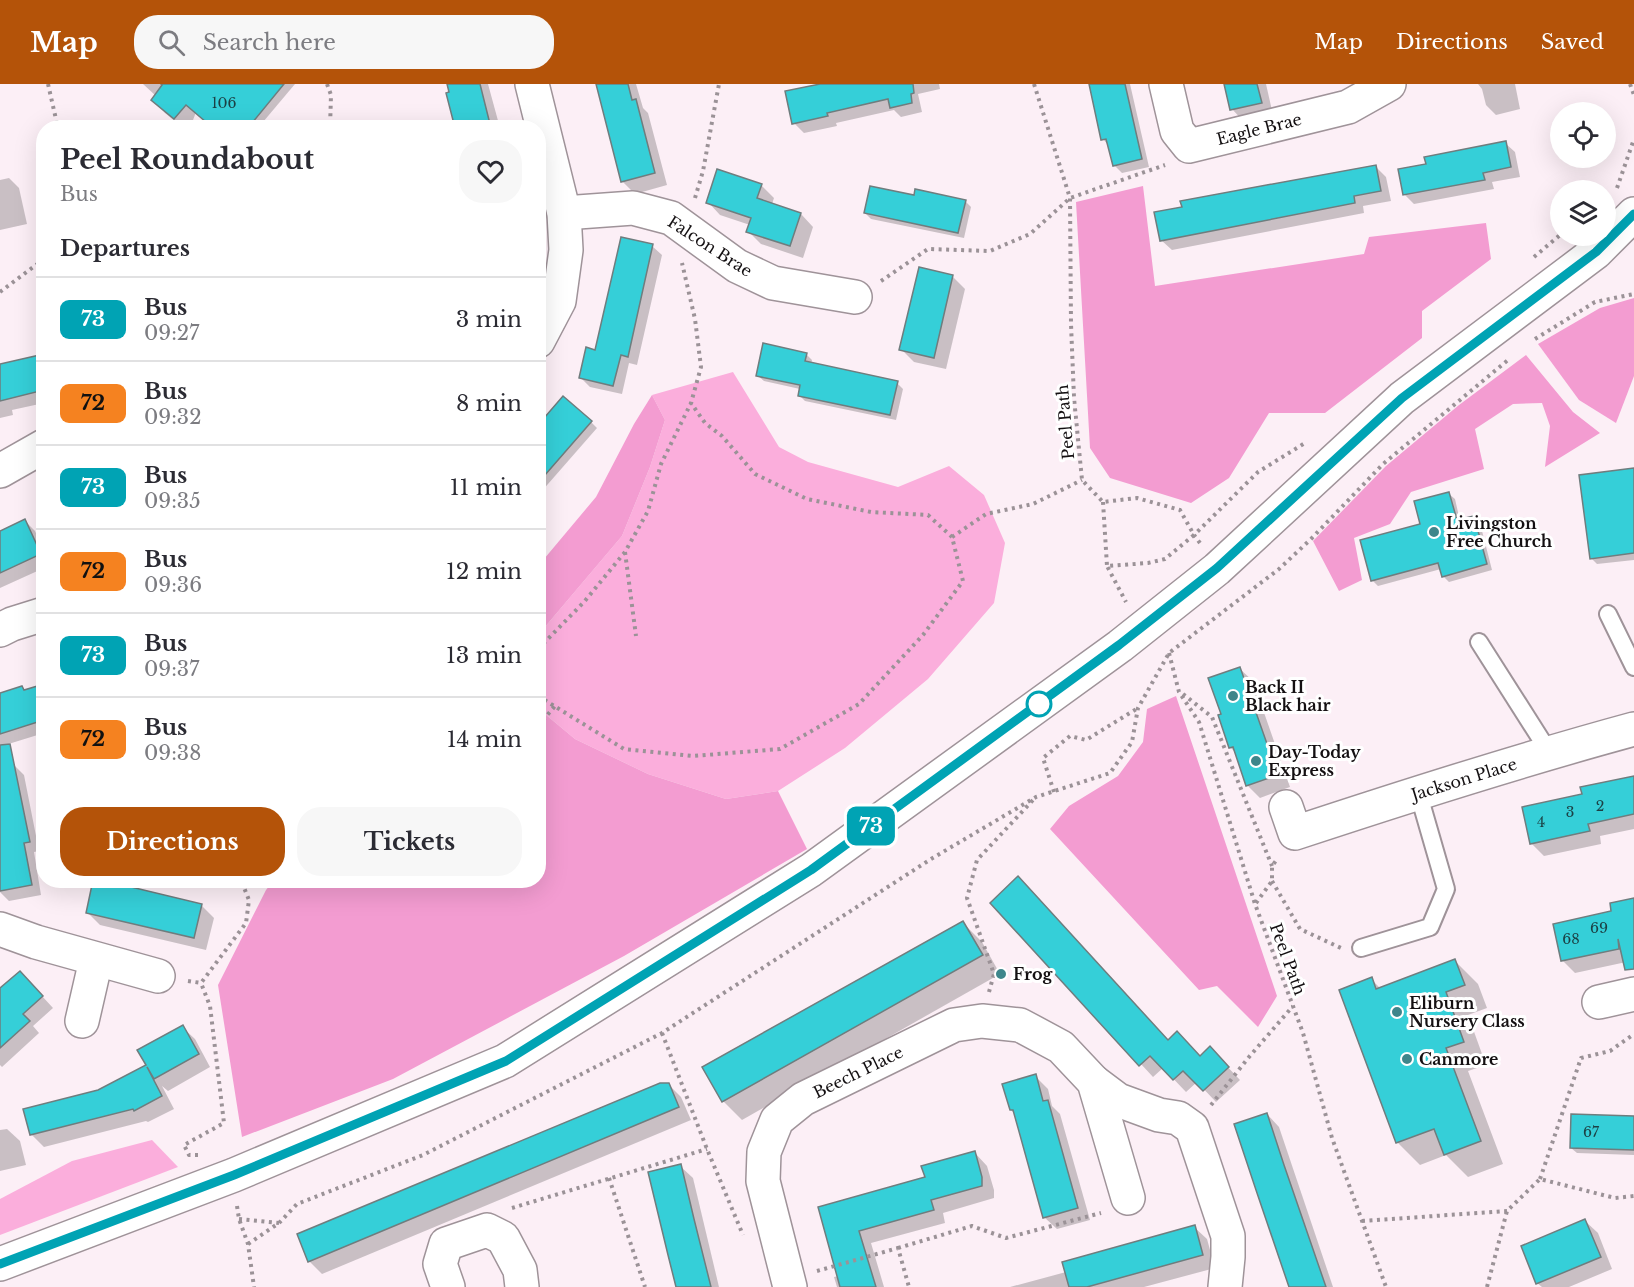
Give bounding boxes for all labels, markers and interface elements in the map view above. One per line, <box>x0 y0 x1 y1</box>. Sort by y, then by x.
search box <box>134 15 554 69</box>
text: Map <box>30 25 98 60</box>
icon: search <box>155 26 188 59</box>
text: Search here <box>203 29 336 56</box>
text: Map <box>1314 29 1363 55</box>
text: Directions <box>1396 29 1508 55</box>
text: Saved <box>1541 29 1604 55</box>
house number: 106 <box>211 94 237 112</box>
map controls <box>1550 102 1616 246</box>
button: locate <box>1550 102 1616 168</box>
street label: Eagle Brae <box>1214 109 1304 149</box>
button: heart <box>459 140 522 203</box>
text: Peel Roundabout <box>60 142 314 177</box>
button: layers <box>1550 180 1616 246</box>
text: Bus <box>60 182 98 206</box>
street label: Falcon Brae <box>664 211 756 281</box>
text: Departures <box>60 235 190 262</box>
text: Bus <box>144 294 187 321</box>
text: 73 <box>81 306 105 332</box>
text: 3 min <box>456 306 522 333</box>
text: 09:27 <box>144 321 199 345</box>
text: Bus <box>144 378 187 405</box>
street label: Peel Path <box>1052 384 1078 460</box>
text: 72 <box>81 390 105 416</box>
text: 8 min <box>456 390 522 417</box>
text: 09:32 <box>144 405 201 429</box>
text: Bus <box>144 462 187 489</box>
text: 73 <box>81 474 105 500</box>
text: 11 min <box>450 474 522 501</box>
text: 09:35 <box>144 489 201 513</box>
place label: Livingston Free Church <box>1446 513 1553 551</box>
marker: Livingston Free Church <box>1427 525 1441 539</box>
text: Bus <box>144 546 187 573</box>
text: 72 <box>81 558 105 584</box>
text: 12 min <box>446 558 522 585</box>
text: 09:36 <box>144 573 202 597</box>
text: Bus <box>144 630 187 657</box>
text: 73 <box>81 642 105 668</box>
text: 13 min <box>446 642 522 669</box>
text: 09:37 <box>144 657 199 681</box>
place label: Back II Black hair <box>1245 677 1331 715</box>
marker: Back II Black hair <box>1226 689 1240 703</box>
unlabelled marker <box>1026 691 1052 717</box>
text: Bus <box>144 714 187 741</box>
text: 72 <box>81 726 105 752</box>
text: 14 min <box>447 726 522 753</box>
text: 09:38 <box>144 741 201 765</box>
place label: Day-Today Express <box>1268 742 1361 780</box>
street label: Jackson Place <box>1407 753 1519 805</box>
marker: Day-Today Express <box>1249 754 1263 768</box>
house number: 2 <box>1596 797 1604 815</box>
house number: 3 <box>1566 803 1574 821</box>
line badge: 73 <box>844 806 898 846</box>
button: Directions <box>60 807 285 876</box>
button: Tickets <box>297 807 522 876</box>
text: 73 <box>859 813 883 839</box>
house number: 4 <box>1537 813 1545 831</box>
house number: 69 <box>1590 919 1608 937</box>
street label: Peel Path <box>1266 920 1310 998</box>
house number: 68 <box>1562 930 1580 948</box>
place label: Frog <box>1013 964 1053 984</box>
marker: Frog <box>994 967 1008 981</box>
place label: Eliburn Nursery Class <box>1409 993 1525 1031</box>
marker: Eliburn Nursery Class <box>1390 1005 1404 1019</box>
street label: Beech Place <box>810 1042 906 1102</box>
place label: Canmore <box>1419 1049 1498 1069</box>
marker: Canmore <box>1400 1052 1414 1066</box>
house number: 67 <box>1583 1123 1600 1141</box>

